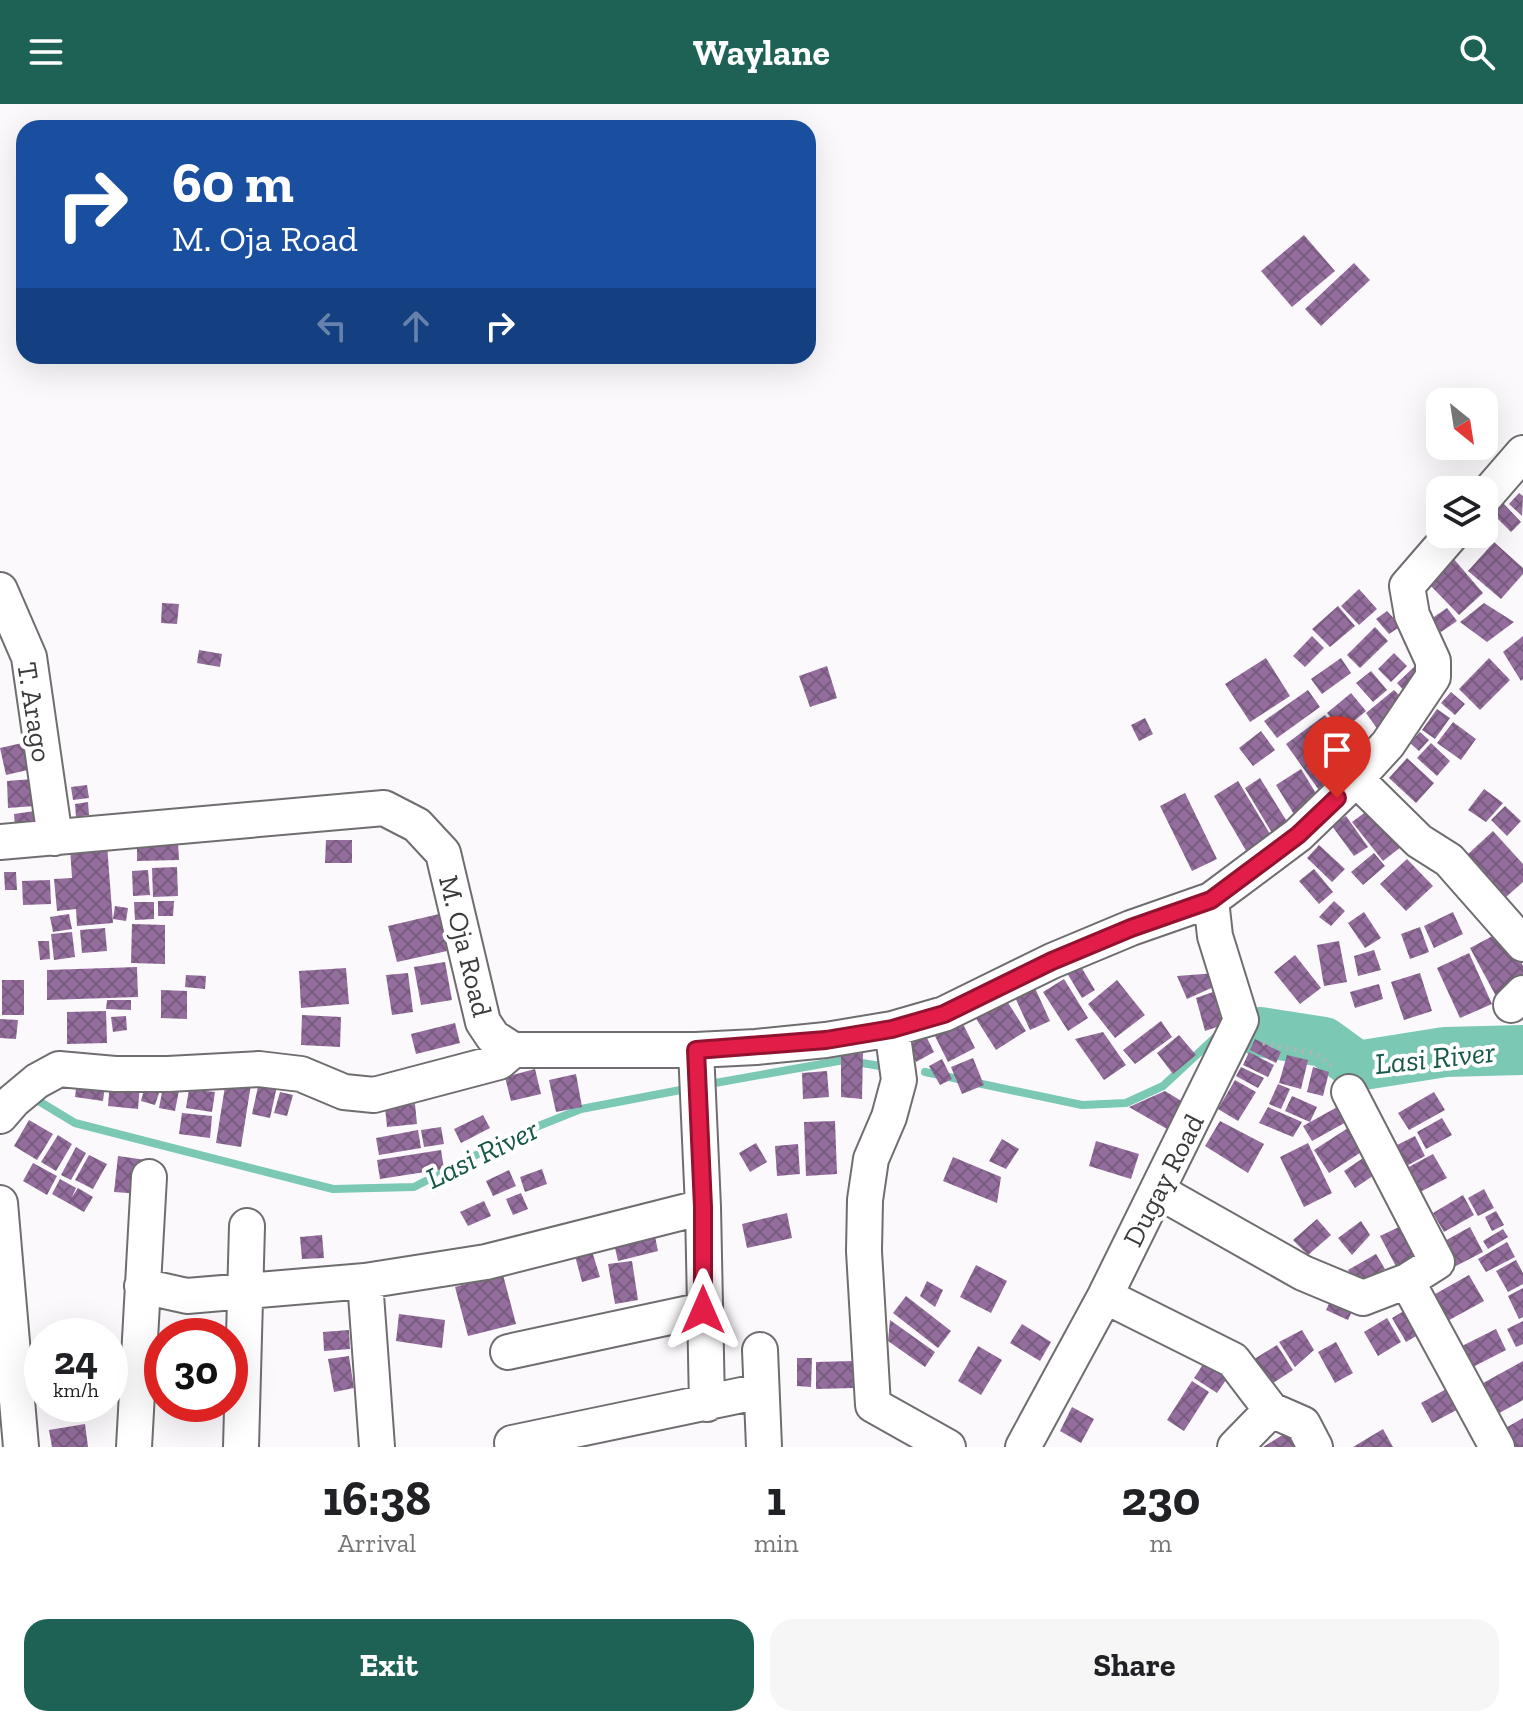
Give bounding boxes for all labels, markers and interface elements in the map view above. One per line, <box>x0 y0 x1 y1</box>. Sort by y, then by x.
icon: menu <box>24 30 68 74</box>
icon: search <box>1455 30 1499 74</box>
text: Waylane <box>693 31 830 74</box>
text: 60 m <box>172 149 294 216</box>
icon: right <box>40 152 144 256</box>
text: M. Oja Road <box>172 217 358 260</box>
icon: left <box>310 304 354 348</box>
icon: ahead <box>394 304 438 348</box>
icon: right <box>478 304 522 348</box>
north arrow <box>1426 388 1498 460</box>
map controls <box>1426 388 1498 548</box>
button: layers <box>1426 476 1498 548</box>
street label: T. Arago <box>10 660 59 764</box>
pin <box>1303 716 1371 798</box>
icon: arrive <box>1315 728 1359 772</box>
street label: M. Oja Road <box>432 872 499 1020</box>
water label: Lasi River <box>1373 1034 1498 1082</box>
street label: Dugay Road <box>1116 1109 1211 1252</box>
water label: Lasi River <box>420 1111 545 1197</box>
position arrow <box>661 1268 745 1352</box>
speed limit sign: 30 <box>144 1318 248 1422</box>
text: 24 <box>54 1336 98 1384</box>
text: km/h <box>53 1378 99 1402</box>
text: 16:38 <box>323 1470 431 1527</box>
text: 1 <box>767 1470 786 1527</box>
text: 230 <box>1121 1470 1200 1527</box>
text: Arrival <box>338 1527 416 1559</box>
text: min <box>754 1527 799 1559</box>
text: m <box>1150 1527 1172 1559</box>
button: Exit <box>24 1619 754 1711</box>
button: Share <box>770 1619 1499 1711</box>

